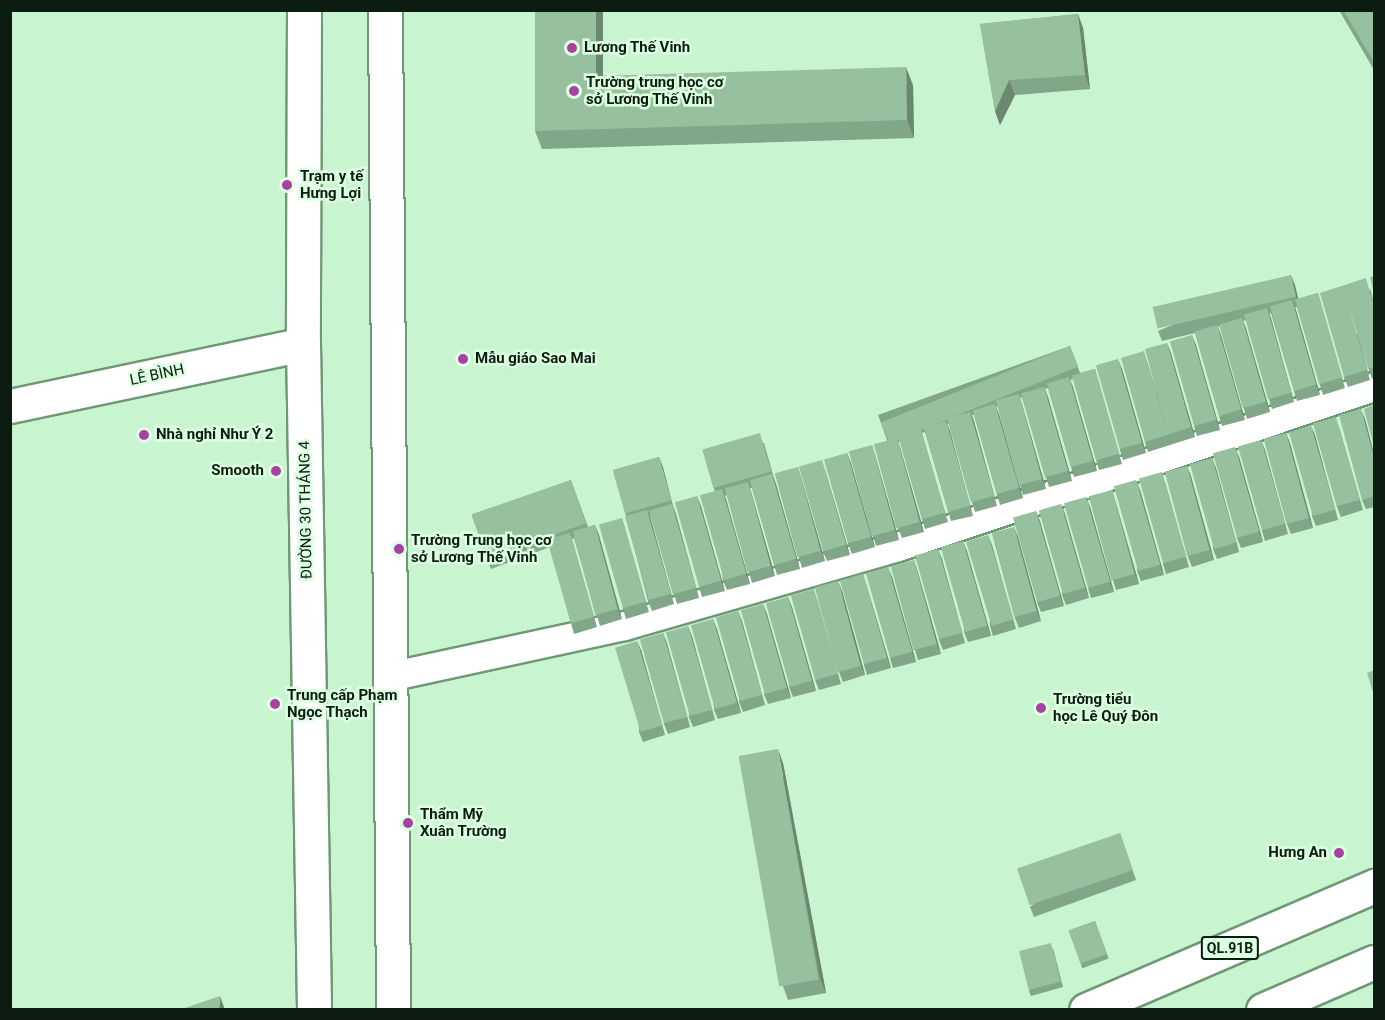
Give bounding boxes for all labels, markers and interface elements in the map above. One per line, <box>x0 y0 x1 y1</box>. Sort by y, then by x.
place label: Lương Thế Vinh <box>584 39 691 57</box>
marker: Lương Thế Vinh <box>565 41 579 55</box>
place label: Trường trung học cơ sở Lương Thế Vinh <box>586 73 723 108</box>
marker: Trường trung học cơ sở Lương Thế Vinh <box>567 84 581 98</box>
place label: Trạm y tế Hưng Lợi <box>300 167 363 202</box>
marker: Trạm y tế Hưng Lợi <box>278 176 296 194</box>
place label: Mẫu giáo Sao Mai <box>475 350 596 368</box>
marker: Mẫu giáo Sao Mai <box>456 352 470 366</box>
street label: LÊ BÌNH <box>128 360 186 390</box>
place label: Nhà nghỉ Như Ý 2 <box>156 426 273 444</box>
marker: Nhà nghỉ Như Ý 2 <box>137 428 151 442</box>
street label: ĐƯỜNG 30 THÁNG 4 <box>296 441 316 579</box>
place label: Smooth <box>211 462 264 480</box>
marker: Smooth <box>269 464 283 478</box>
place label: Trường Trung học cơ sở Lương Thế Vinh <box>411 531 552 566</box>
marker: Trường Trung học cơ sở Lương Thế Vinh <box>392 542 406 556</box>
place label: Trung cấp Phạm Ngọc Thạch <box>287 686 397 721</box>
place label: Trường tiểu học Lê Quý Đôn <box>1053 690 1158 725</box>
marker: Trung cấp Phạm Ngọc Thạch <box>268 697 282 711</box>
marker: Trường tiểu học Lê Quý Đôn <box>1034 701 1048 715</box>
place label: Thẩm Mỹ Xuân Trường <box>420 805 507 840</box>
marker: Thẩm Mỹ Xuân Trường <box>401 816 415 830</box>
place label: Hưng An <box>1268 844 1327 862</box>
marker: Hưng An <box>1332 846 1346 860</box>
road number: QL.91B <box>1200 937 1260 959</box>

